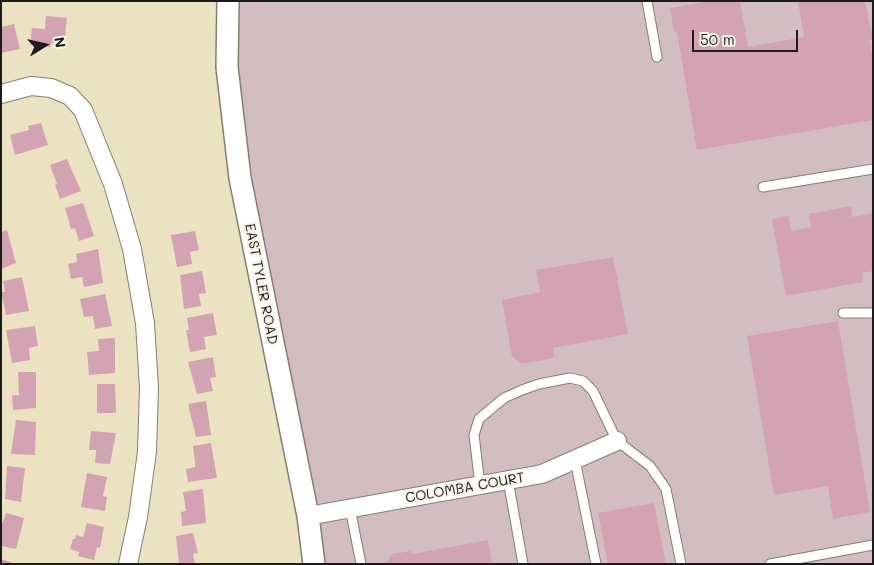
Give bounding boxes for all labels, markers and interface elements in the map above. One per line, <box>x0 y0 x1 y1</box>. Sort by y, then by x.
north arrow <box>20 20 70 70</box>
scale bar <box>694 20 800 52</box>
text: 50 m <box>700 29 735 49</box>
text: N <box>50 35 71 49</box>
street label: EAST TYLER ROAD <box>241 222 281 346</box>
street label: COLOMBA COURT <box>404 469 526 507</box>

